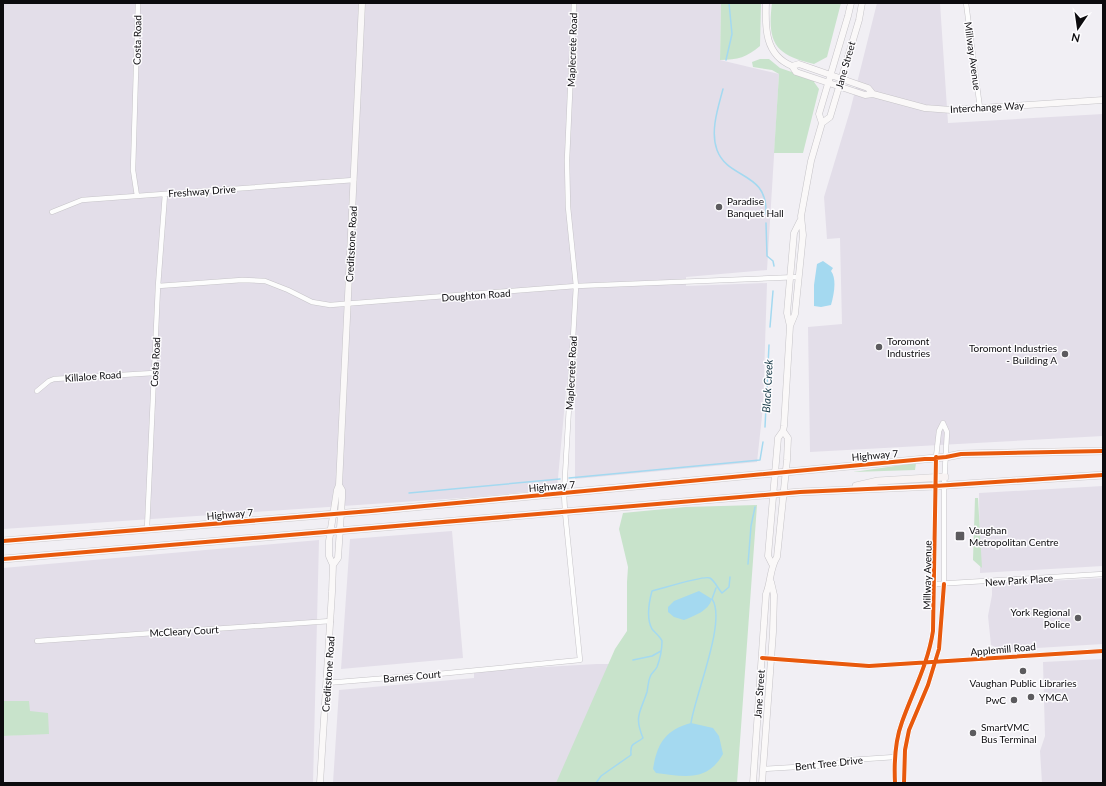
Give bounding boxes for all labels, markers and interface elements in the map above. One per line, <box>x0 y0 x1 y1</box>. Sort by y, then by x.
north arrow <box>1058 8 1098 48</box>
street label: Maplecrete Road <box>565 13 579 87</box>
street label: Costa Road <box>131 15 143 65</box>
street label: Millway Avenue <box>962 21 984 91</box>
text: N <box>1070 31 1081 46</box>
street label: Jane Street <box>833 40 858 90</box>
street label: Interchange Way <box>950 99 1025 115</box>
street label: Freshway Drive <box>168 183 236 199</box>
place label: Paradise Banquet Hall <box>727 195 784 219</box>
marker: Paradise Banquet Hall <box>714 202 724 212</box>
street label: Creditstone Road <box>343 206 359 282</box>
street label: Doughton Road <box>441 287 511 303</box>
place label: Toromont Industries <box>887 335 930 359</box>
street label: Maplecrete Road <box>563 336 579 410</box>
street label: Costa Road <box>148 337 162 387</box>
marker: Toromont Industries <box>874 342 884 352</box>
place label: Toromont Industries - Building A <box>969 342 1057 366</box>
marker: Toromont Industries - Building A <box>1060 349 1070 359</box>
water label: Black Creek <box>759 358 775 413</box>
street label: Killaloe Road <box>64 368 122 384</box>
street label: Highway 7 <box>851 447 899 463</box>
street label: Highway 7 <box>528 478 576 494</box>
street label: Highway 7 <box>206 506 254 522</box>
place label: Vaughan Metropolitan Centre <box>969 524 1058 548</box>
marker: Vaughan Metropolitan Centre <box>954 530 966 542</box>
street label: Millway Avenue <box>920 540 934 610</box>
street label: New Park Place <box>985 572 1053 588</box>
place label: York Regional Police <box>1011 606 1070 630</box>
marker: York Regional Police <box>1073 613 1083 623</box>
street label: McCleary Court <box>149 623 219 639</box>
street label: Creditstone Road <box>319 636 337 712</box>
street label: Applemill Road <box>970 640 1036 658</box>
marker: Vaughan Public Libraries <box>1018 666 1028 676</box>
street label: Barnes Court <box>383 667 442 684</box>
street label: Jane Street <box>751 669 767 719</box>
place label: Vaughan Public Libraries <box>969 677 1077 689</box>
place label: YMCA <box>1039 691 1068 703</box>
marker: YMCA <box>1026 692 1036 702</box>
place label: PwC <box>985 694 1006 706</box>
marker: PwC <box>1009 695 1019 705</box>
place label: SmartVMC Bus Terminal <box>981 721 1037 745</box>
marker: SmartVMC Bus Terminal <box>968 728 978 738</box>
street label: Bent Tree Drive <box>794 753 864 773</box>

